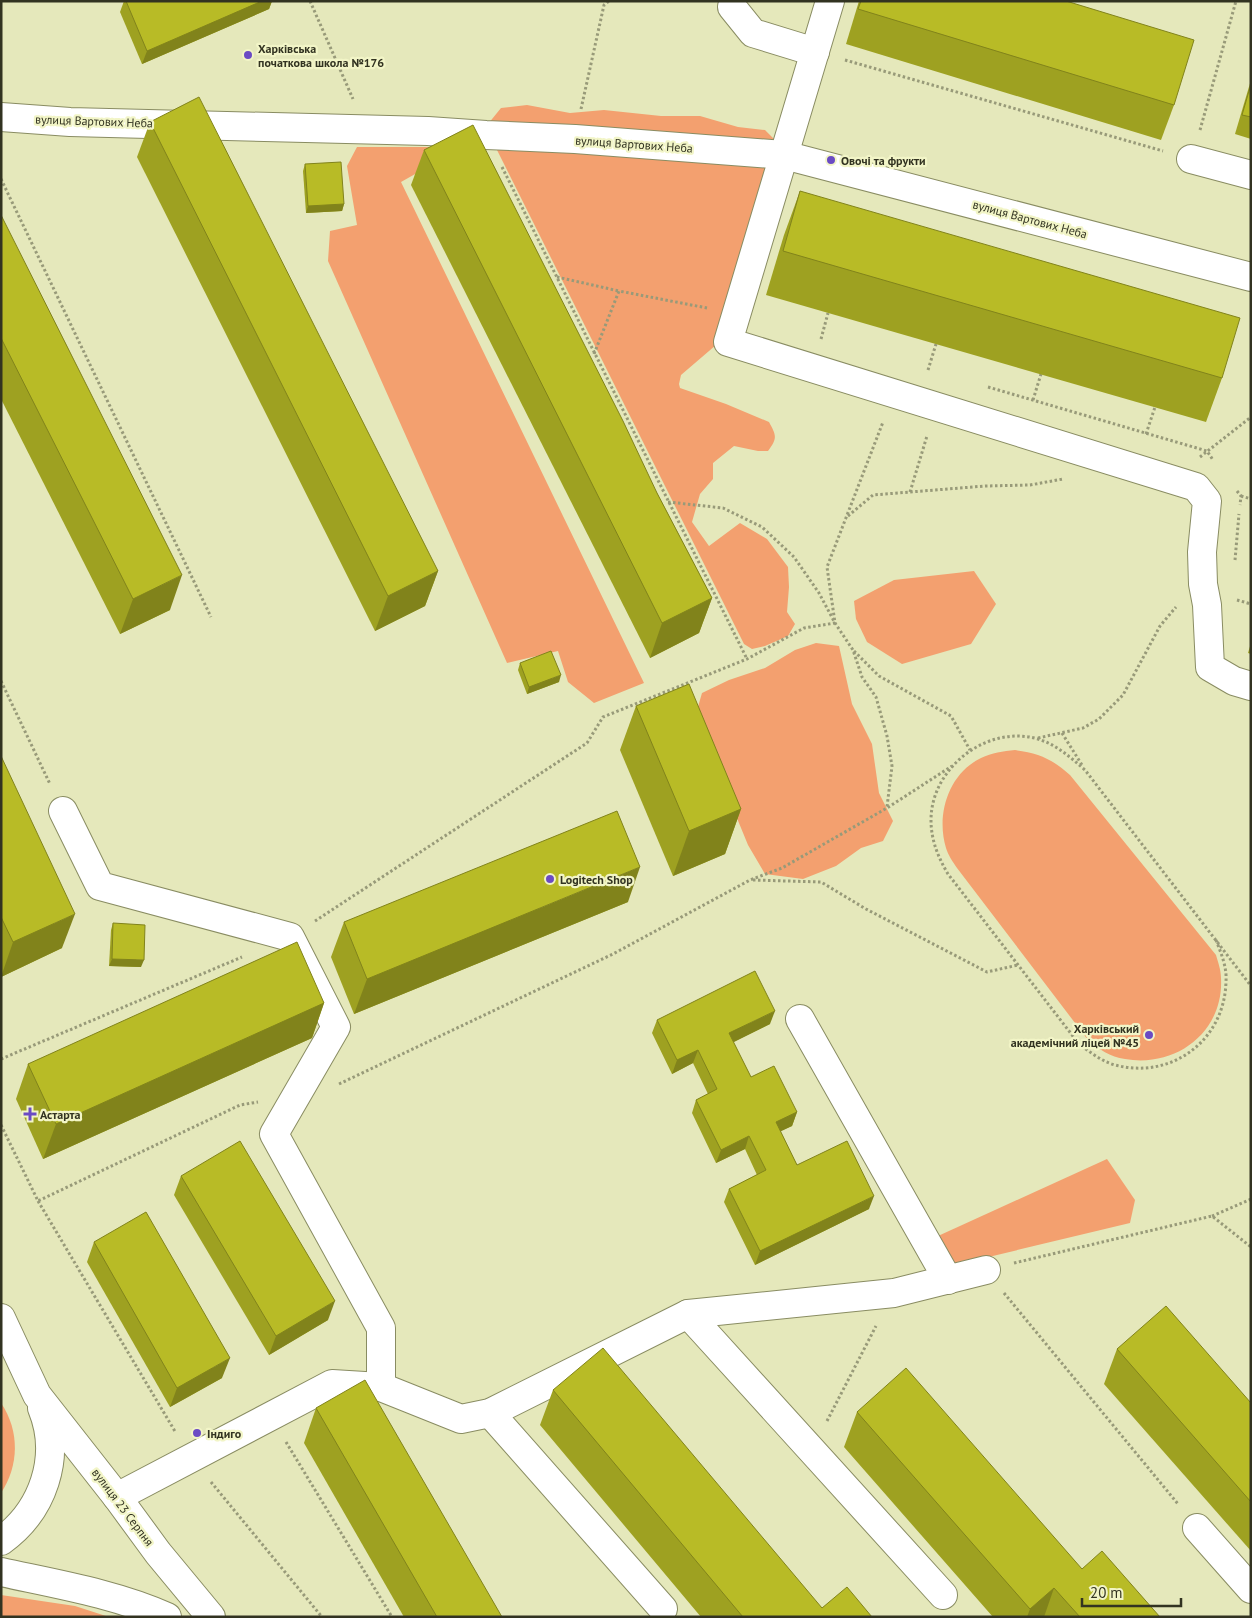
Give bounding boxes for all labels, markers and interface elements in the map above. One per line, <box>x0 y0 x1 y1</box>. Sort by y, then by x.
place label: Харківська початкова школа №176 <box>258 41 384 70</box>
marker: Харківська початкова школа №176 <box>242 49 254 61</box>
street label: вулиця Вартових Неба <box>35 111 153 131</box>
street label: вулиця Вартових Неба <box>575 132 693 156</box>
place label: Овочі та фрукти <box>841 153 926 168</box>
marker: Овочі та фрукти <box>825 154 837 166</box>
street label: вулиця Вартових Неба <box>971 196 1089 242</box>
place label: Logitech Shop <box>560 872 633 887</box>
marker: Logitech Shop <box>544 873 556 885</box>
place label: Харківський академічний ліцей №45 <box>1011 1021 1139 1050</box>
marker: Харківський академічний ліцей №45 <box>1143 1029 1155 1041</box>
place label: Астарта <box>40 1107 81 1122</box>
marker: Астарта <box>24 1108 36 1120</box>
place label: Індиго <box>207 1426 242 1441</box>
marker: Індиго <box>191 1427 203 1439</box>
street label: вулиця 23 Серпня <box>89 1465 157 1549</box>
scale bar <box>1082 1576 1181 1608</box>
text: 20 m <box>1090 1583 1123 1602</box>

